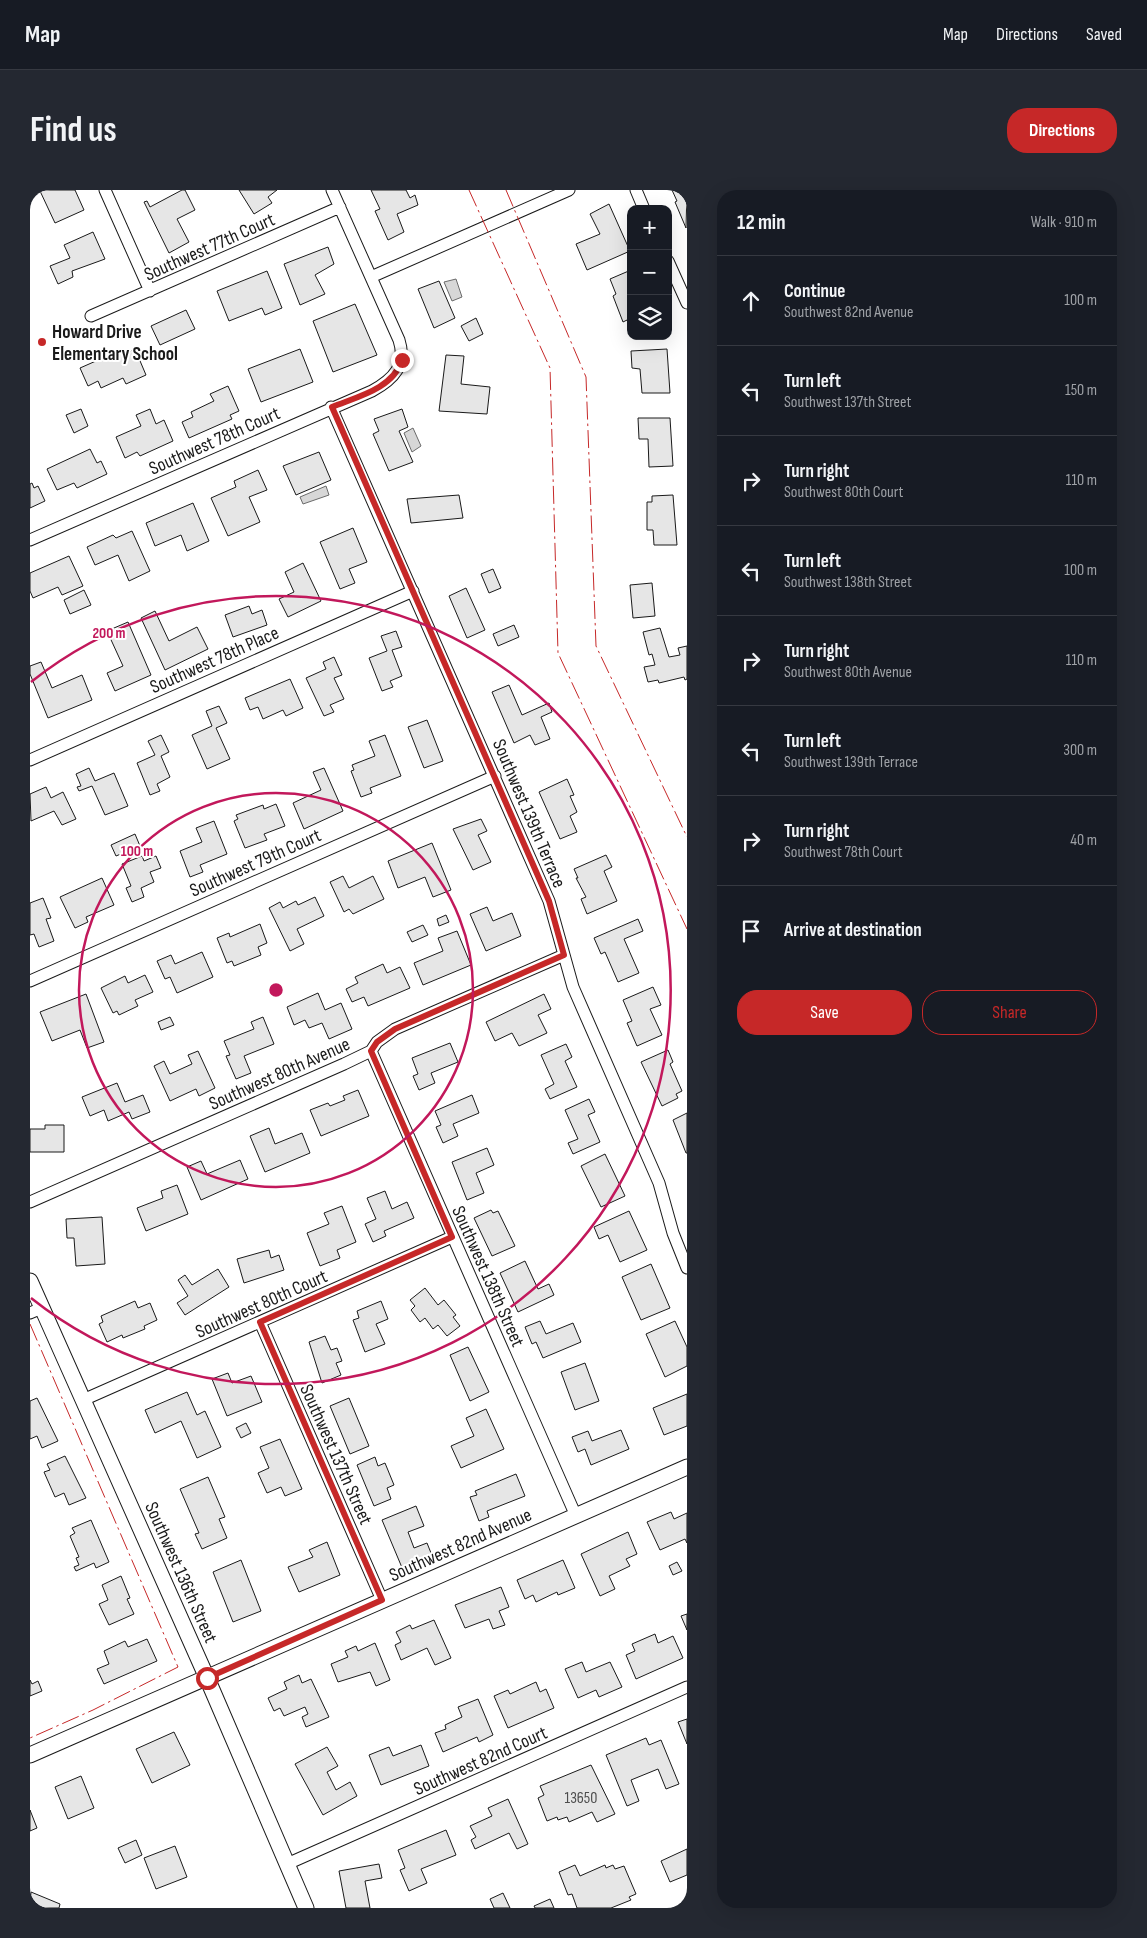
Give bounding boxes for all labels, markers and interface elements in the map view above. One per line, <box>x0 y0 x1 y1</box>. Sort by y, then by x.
text: Map <box>25 20 60 49</box>
text: Map <box>943 24 968 45</box>
text: Directions <box>996 24 1058 45</box>
text: Saved <box>1086 24 1122 45</box>
button: Directions <box>1007 108 1117 153</box>
text: Find us <box>30 109 117 152</box>
map controls <box>627 205 672 340</box>
button: + <box>627 205 672 250</box>
street label: Southwest 77th Court <box>141 208 279 286</box>
text: 12 min <box>737 210 785 235</box>
text: Walk · 910 m <box>1031 213 1097 232</box>
button: − <box>627 250 672 295</box>
text: Continue <box>784 280 845 303</box>
icon: ahead <box>737 287 765 315</box>
text: 100 m <box>1064 291 1097 310</box>
button: layers <box>627 295 672 340</box>
text: Southwest 82nd Avenue <box>784 303 913 322</box>
place label: Howard Drive Elementary School <box>52 321 178 366</box>
marker: Howard Drive Elementary School <box>36 336 48 348</box>
route end <box>391 349 414 372</box>
text: Turn left <box>784 370 841 393</box>
icon: left <box>737 377 765 405</box>
text: 150 m <box>1065 381 1097 400</box>
text: Southwest 137th Street <box>784 393 911 412</box>
street label: Southwest 78th Court <box>146 402 284 481</box>
text: Turn right <box>784 460 849 483</box>
icon: right <box>737 467 765 495</box>
text: 110 m <box>1066 471 1097 490</box>
text: Southwest 80th Court <box>784 483 903 502</box>
text: Turn left <box>784 550 841 573</box>
icon: left <box>737 557 765 585</box>
text: 100 m <box>1064 561 1097 580</box>
text: Southwest 138th Street <box>784 573 912 592</box>
street label: Southwest 78th Place <box>147 622 283 699</box>
text: 200 m <box>92 624 126 643</box>
text: Turn right <box>784 640 849 663</box>
icon: right <box>737 647 765 675</box>
text: 110 m <box>1066 651 1097 670</box>
text: Southwest 80th Avenue <box>784 663 912 682</box>
text: Turn left <box>784 730 841 753</box>
street label: Southwest 139th Terrace <box>487 736 570 891</box>
icon: left <box>737 737 765 765</box>
text: 300 m <box>1063 741 1097 760</box>
text: Southwest 139th Terrace <box>784 753 918 772</box>
text: Turn right <box>784 820 849 843</box>
street label: Southwest 79th Court <box>186 824 325 903</box>
icon: right <box>737 827 765 855</box>
text: 40 m <box>1070 831 1097 850</box>
text: 100 m <box>121 842 153 861</box>
text: Southwest 78th Court <box>784 843 903 862</box>
icon: arrive <box>737 917 765 945</box>
text: Arrive at destination <box>784 919 922 942</box>
centre of rings <box>267 981 285 999</box>
button: Save <box>737 990 912 1035</box>
button: Share <box>922 990 1097 1035</box>
street label: Southwest 80th Avenue <box>206 1033 354 1116</box>
street label: Southwest 138th Street <box>446 1203 529 1351</box>
street label: Southwest 80th Court <box>192 1265 331 1344</box>
street label: Southwest 137th Street <box>294 1381 377 1529</box>
street label: Southwest 136th Street <box>139 1499 222 1647</box>
street label: Southwest 82nd Avenue <box>386 1504 535 1587</box>
route start <box>196 1667 219 1690</box>
street label: Southwest 82nd Court <box>410 1722 551 1801</box>
house number: 13650 <box>565 1789 597 1808</box>

